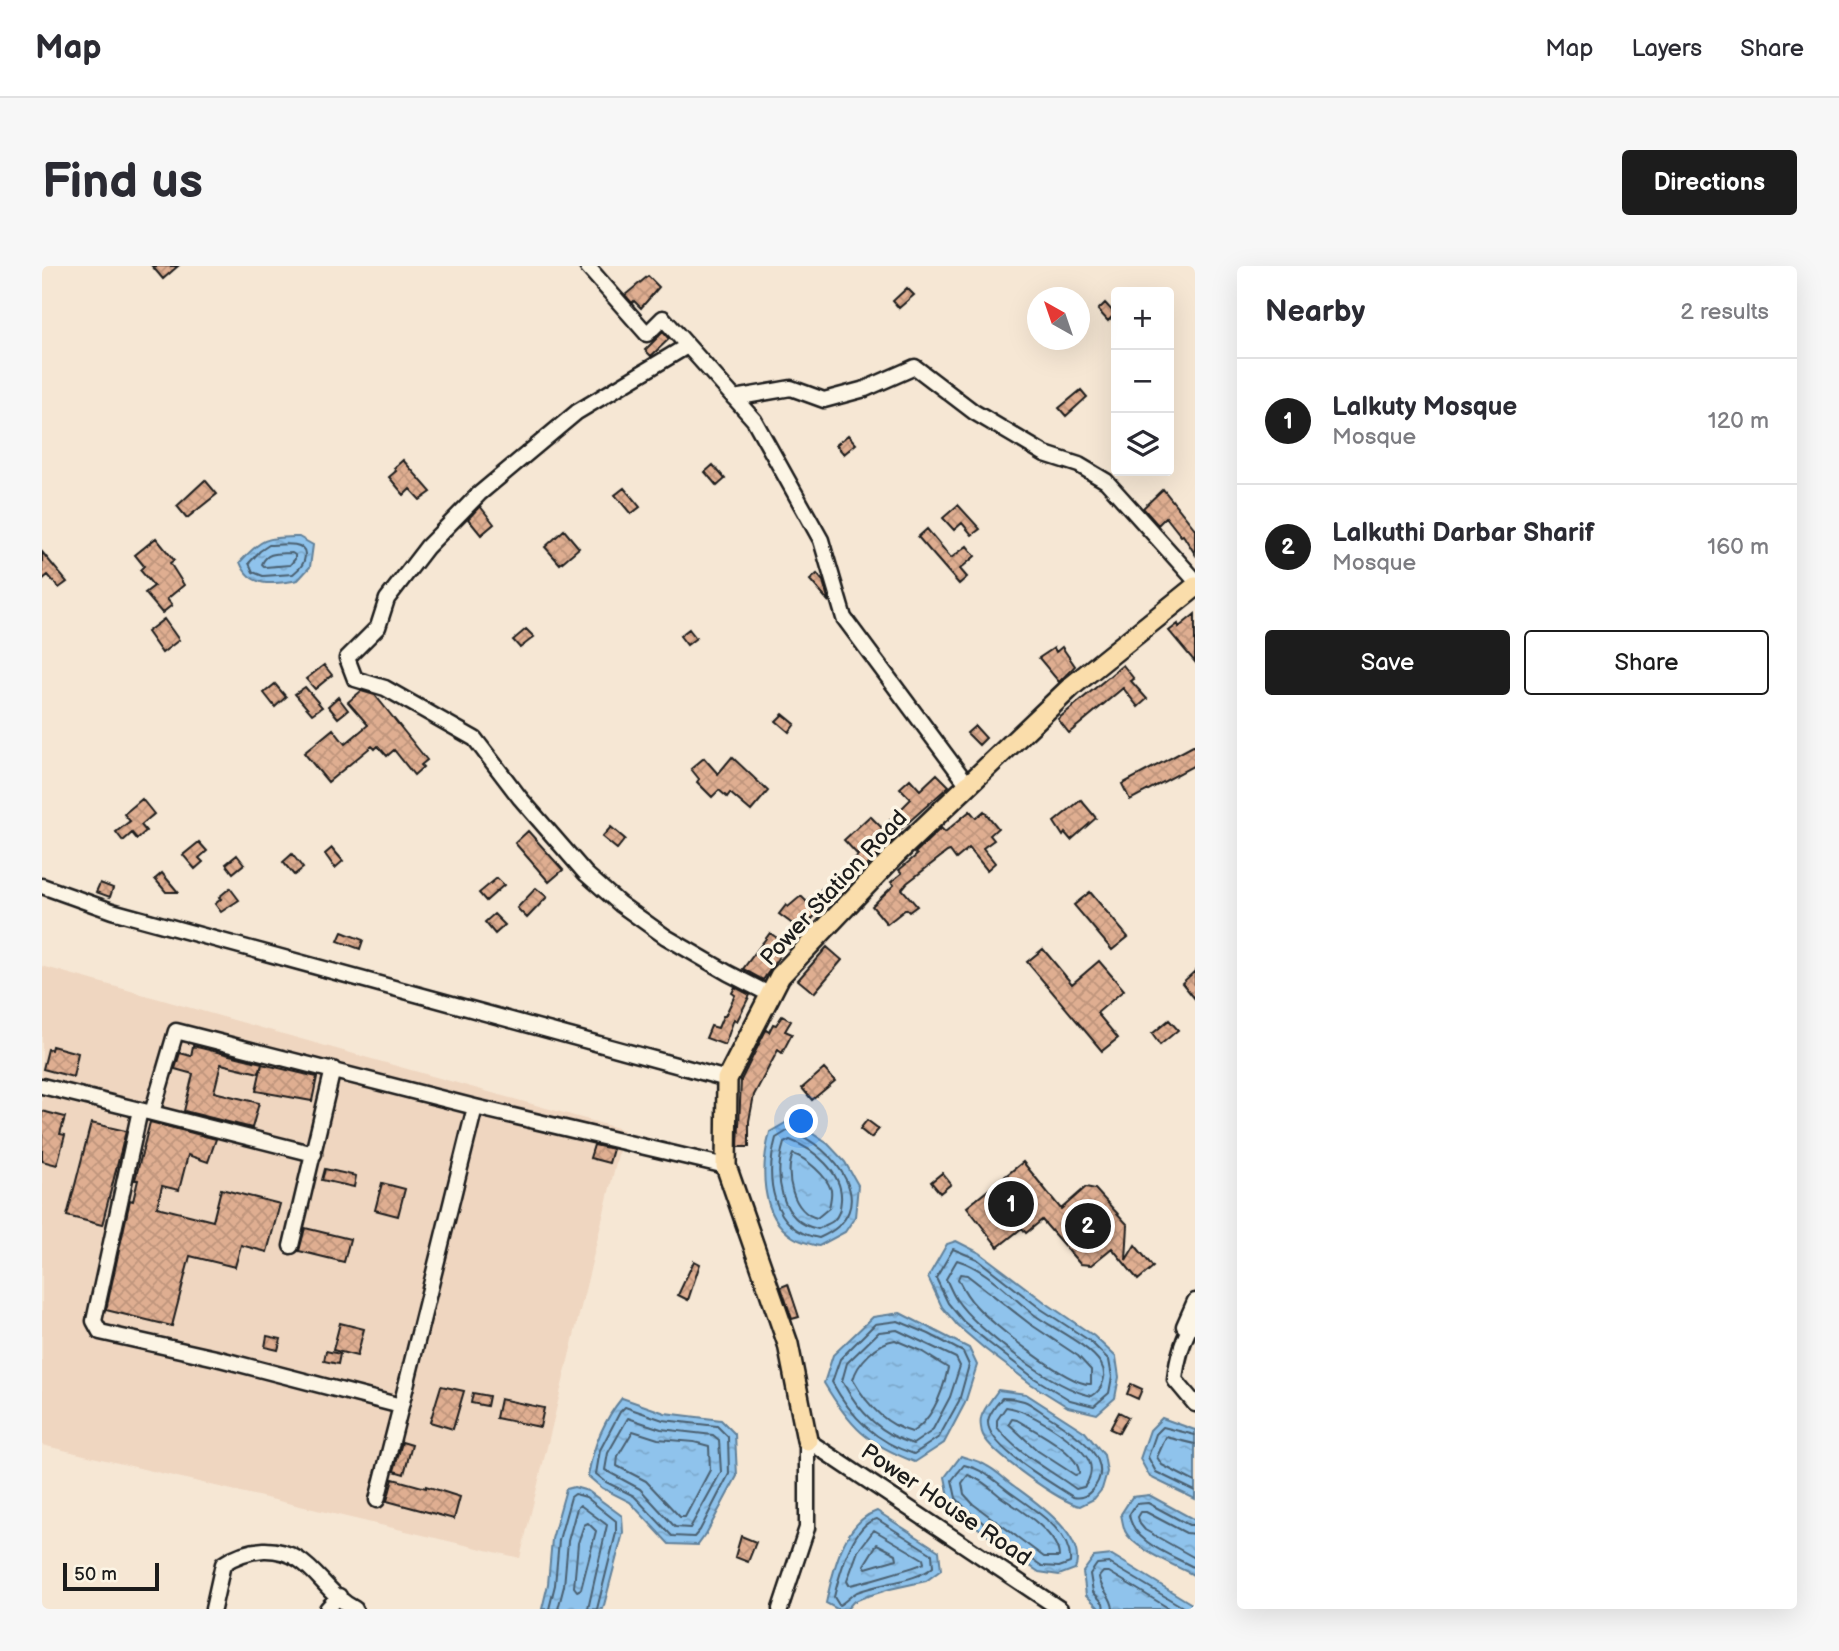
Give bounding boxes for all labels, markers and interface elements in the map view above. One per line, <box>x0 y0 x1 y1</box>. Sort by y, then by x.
text: Map <box>35 28 101 68</box>
text: Map <box>1545 34 1593 63</box>
text: Layers <box>1631 34 1702 63</box>
text: Share <box>1740 34 1804 63</box>
button: Directions <box>1622 150 1797 215</box>
text: Find us <box>42 153 203 212</box>
north arrow <box>1027 287 1090 350</box>
map controls <box>1111 287 1174 476</box>
button: + <box>1111 287 1174 350</box>
text: Nearby <box>1265 294 1365 330</box>
text: 2 results <box>1680 298 1769 326</box>
button: − <box>1111 350 1174 413</box>
text: Lalkuty Mosque <box>1332 392 1517 423</box>
text: 1 <box>1283 407 1293 435</box>
text: 120 m <box>1708 407 1769 435</box>
button: layers <box>1111 413 1174 476</box>
text: Mosque <box>1332 423 1416 451</box>
text: Lalkuthi Darbar Sharif <box>1332 518 1595 549</box>
text: 2 <box>1281 533 1295 561</box>
text: 160 m <box>1707 533 1769 561</box>
text: Mosque <box>1332 549 1416 577</box>
button: Save <box>1265 630 1510 695</box>
button: Share <box>1524 630 1769 695</box>
street label: Power Station Road <box>755 804 913 972</box>
your location <box>784 1104 818 1138</box>
pin: 1 <box>988 1178 1034 1230</box>
pin: 2 <box>1065 1200 1111 1252</box>
street label: Power House Road <box>856 1438 1036 1572</box>
scale bar <box>63 1560 159 1592</box>
text: 50 m <box>74 1563 117 1586</box>

